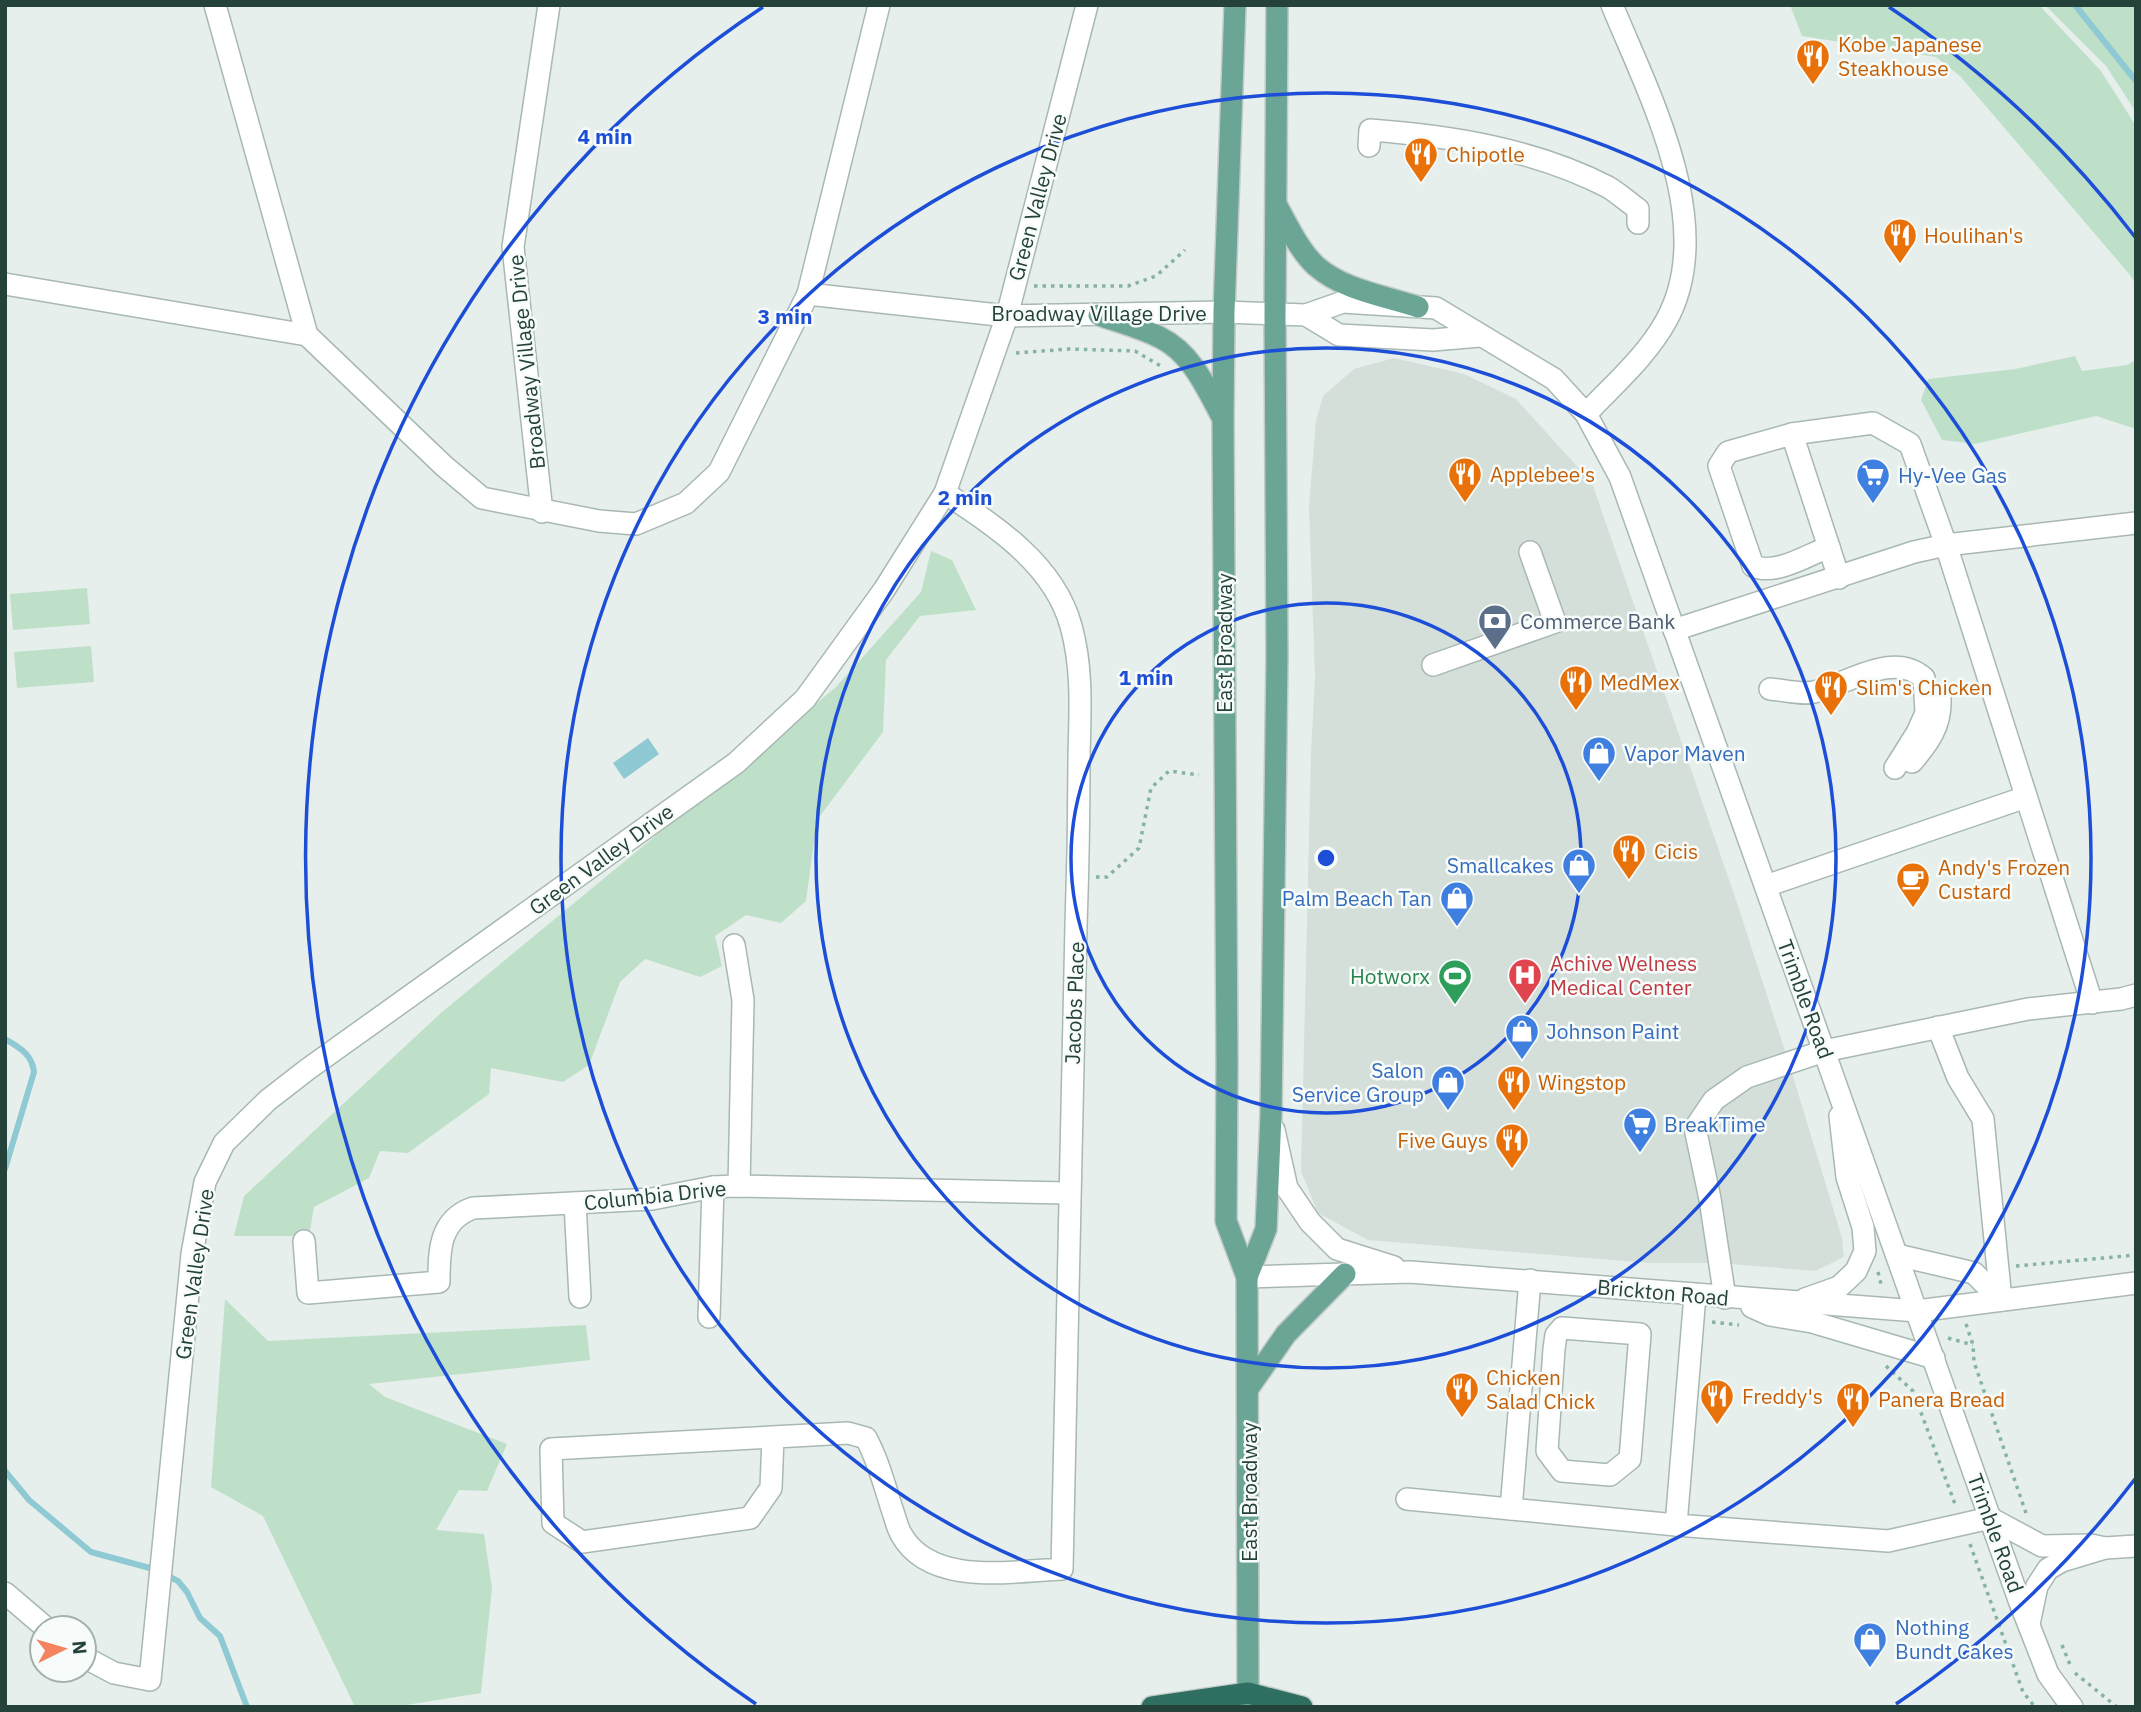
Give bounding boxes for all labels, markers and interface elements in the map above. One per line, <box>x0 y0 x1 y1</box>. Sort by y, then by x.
place label: Kobe Japanese Steakhouse <box>1838 30 1982 82</box>
restaurant icon: Kobe Japanese Steakhouse <box>1794 37 1832 86</box>
street label: Green Valley Drive <box>1001 110 1073 284</box>
text: 4 min <box>578 122 632 150</box>
restaurant icon: Chipotle <box>1402 135 1440 184</box>
place label: Chipotle <box>1446 140 1525 168</box>
restaurant icon: Houlihan's <box>1881 216 1919 265</box>
place label: Houlihan's <box>1924 221 2024 249</box>
street label: Broadway Village Drive <box>501 253 551 471</box>
street label: Broadway Village Drive <box>991 299 1207 327</box>
text: 3 min <box>758 302 812 330</box>
restaurant icon: Applebee's <box>1446 455 1484 504</box>
supermarket icon: Hy-Vee Gas <box>1854 456 1892 505</box>
place label: Applebee's <box>1490 460 1595 488</box>
place label: Hy-Vee Gas <box>1898 461 2007 489</box>
text: 2 min <box>938 483 992 511</box>
street label: East Broadway <box>1210 573 1238 713</box>
bank icon: Commerce Bank <box>1476 602 1514 651</box>
place label: Commerce Bank <box>1520 607 1675 635</box>
text: 1 min <box>1119 663 1173 691</box>
restaurant icon: MedMex <box>1557 663 1595 712</box>
place label: MedMex <box>1600 668 1680 696</box>
restaurant icon: Slim's Chicken <box>1812 668 1850 717</box>
place label: Slim's Chicken <box>1856 673 1992 701</box>
shop icon: Vapor Maven <box>1580 734 1618 783</box>
place label: Vapor Maven <box>1624 739 1746 767</box>
street label: Green Valley Drive <box>523 797 679 921</box>
restaurant icon: Cicis <box>1610 832 1648 881</box>
place label: Cicis <box>1654 837 1698 865</box>
centre of rings <box>1314 846 1338 870</box>
shop icon: Smallcakes <box>1560 846 1598 895</box>
place label: Smallcakes <box>1447 851 1554 879</box>
place label: Andy's Frozen Custard <box>1938 853 2070 905</box>
cafe icon: Andy's Frozen Custard <box>1894 860 1932 909</box>
shop icon: Palm Beach Tan <box>1438 879 1476 928</box>
place label: Palm Beach Tan <box>1282 884 1432 912</box>
street label: Trimble Road <box>1771 935 1841 1063</box>
street label: Jacobs Place <box>1058 941 1090 1065</box>
place label: Achive Welness Medical Center <box>1550 949 1697 1001</box>
hospital icon: Achive Welness Medical Center <box>1506 956 1544 1005</box>
sports icon: Hotworx <box>1436 957 1474 1006</box>
place label: Hotworx <box>1350 962 1430 990</box>
shop icon: Johnson Paint <box>1503 1012 1541 1061</box>
place label: Johnson Paint <box>1546 1017 1679 1045</box>
place label: Salon Service Group <box>1292 1056 1424 1108</box>
shop icon: Salon Service Group <box>1429 1063 1467 1112</box>
restaurant icon: Wingstop <box>1495 1063 1533 1112</box>
place label: Wingstop <box>1538 1068 1626 1096</box>
supermarket icon: BreakTime <box>1621 1105 1659 1154</box>
place label: BreakTime <box>1664 1110 1766 1138</box>
restaurant icon: Five Guys <box>1493 1121 1531 1170</box>
place label: Five Guys <box>1397 1126 1488 1154</box>
street label: Columbia Drive <box>582 1174 728 1216</box>
street label: Green Valley Drive <box>168 1187 220 1361</box>
street label: Brickton Road <box>1596 1272 1730 1312</box>
place label: Chicken Salad Chick <box>1486 1363 1595 1415</box>
restaurant icon: Chicken Salad Chick <box>1443 1370 1481 1419</box>
restaurant icon: Freddy's <box>1698 1377 1736 1426</box>
restaurant icon: Panera Bread <box>1834 1380 1872 1429</box>
place label: Freddy's <box>1742 1382 1823 1410</box>
place label: Panera Bread <box>1878 1385 2005 1413</box>
street label: East Broadway <box>1235 1422 1263 1562</box>
street label: Trimble Road <box>1961 1469 2031 1597</box>
place label: Nothing Bundt Cakes <box>1895 1613 2014 1665</box>
north arrow <box>28 1614 98 1684</box>
shop icon: Nothing Bundt Cakes <box>1851 1620 1889 1669</box>
text: N <box>67 1640 92 1655</box>

